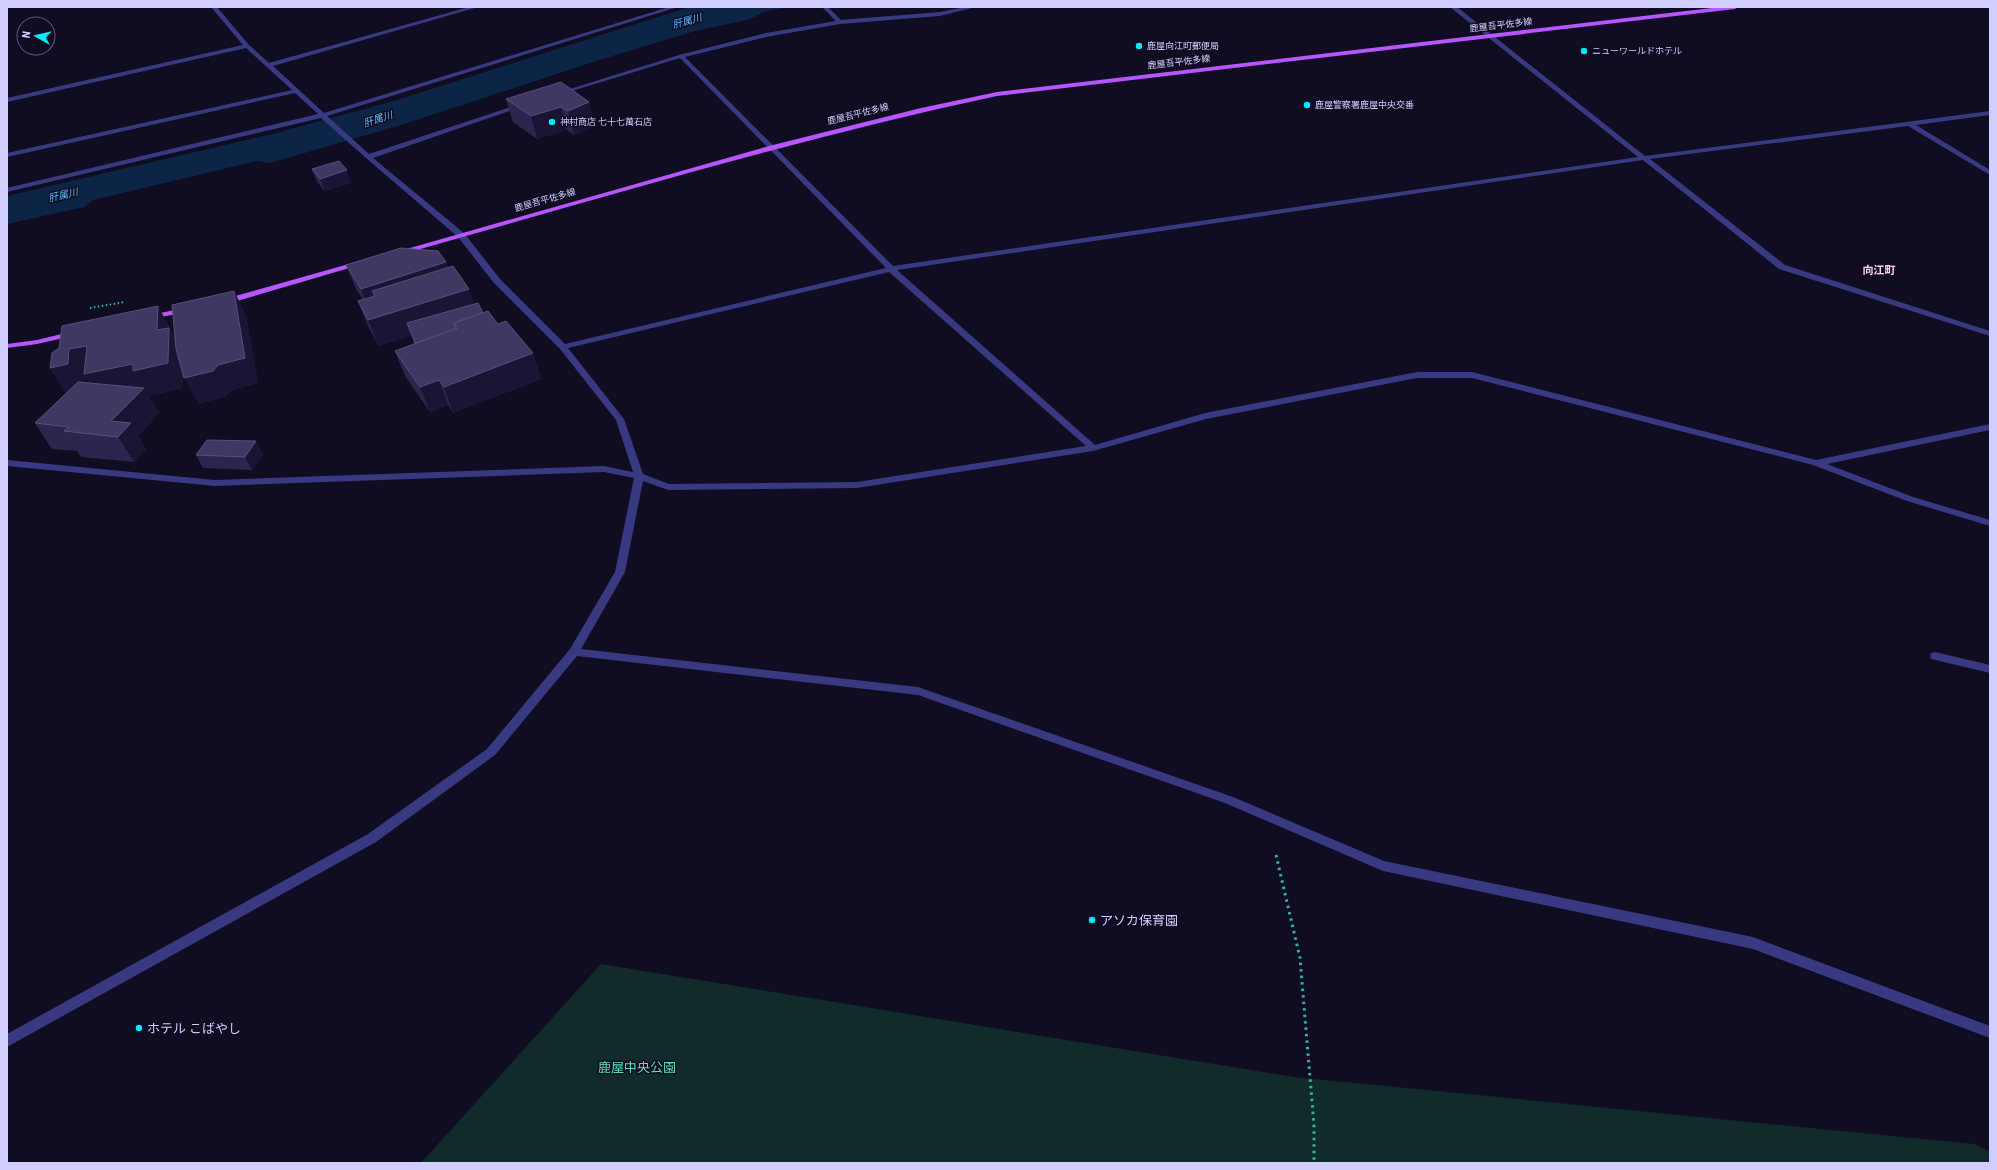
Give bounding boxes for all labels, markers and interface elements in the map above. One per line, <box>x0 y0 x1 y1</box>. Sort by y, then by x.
water label: 肝属川 <box>671 12 704 30</box>
north arrow <box>16 16 56 56</box>
street label: 鹿屋吾平佐多線 <box>1469 16 1534 34</box>
text: N <box>20 30 34 39</box>
marker: 鹿屋向江町郵便局 <box>1134 41 1144 51</box>
place label: 鹿屋向江町郵便局 <box>1147 41 1219 51</box>
marker: ニューワールドホテル <box>1579 46 1589 56</box>
place label: ニューワールドホテル <box>1592 46 1682 56</box>
street label: 鹿屋吾平佐多線 <box>1147 53 1212 71</box>
marker: 鹿屋警察署鹿屋中央交番 <box>1302 100 1312 110</box>
place label: 鹿屋警察署鹿屋中央交番 <box>1315 100 1414 110</box>
street label: 鹿屋吾平佐多線 <box>826 101 891 126</box>
water label: 肝属川 <box>362 109 395 129</box>
place label: 神村商店 七十七萬石店 <box>560 116 652 127</box>
marker: 神村商店 七十七萬石店 <box>547 117 557 127</box>
water label: 肝属川 <box>47 186 80 204</box>
street label: 鹿屋吾平佐多線 <box>513 186 578 213</box>
district label: 向江町 <box>1863 264 1896 277</box>
place label: アソカ保育園 <box>1100 913 1178 928</box>
marker: アソカ保育園 <box>1087 915 1097 925</box>
place label: ホテル こばやし <box>147 1021 241 1036</box>
marker: ホテル こばやし <box>134 1023 144 1033</box>
park label: 鹿屋中央公園 <box>598 1060 676 1075</box>

